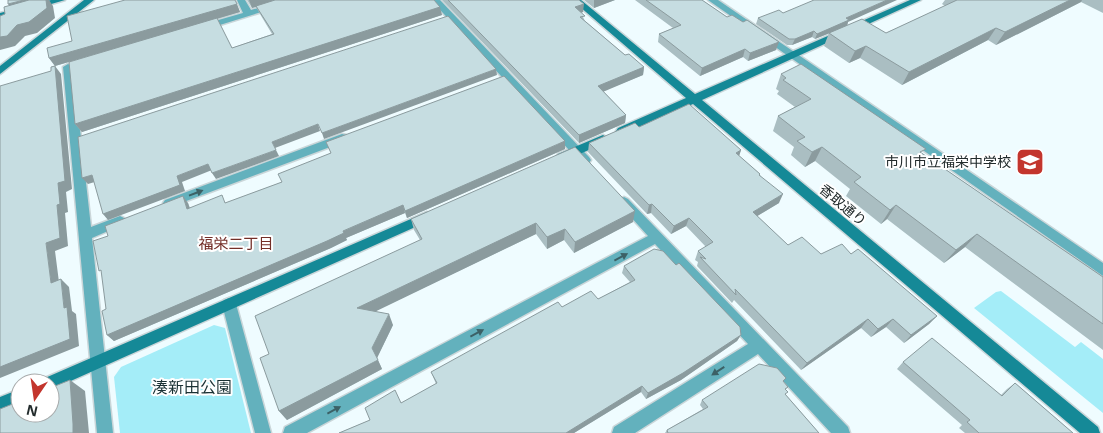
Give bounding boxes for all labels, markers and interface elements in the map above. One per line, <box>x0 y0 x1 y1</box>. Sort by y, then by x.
school or university icon: 市川市立福栄中学校 <box>1015 147 1045 177</box>
place label: 市川市立福栄中学校 <box>885 152 1011 171</box>
street label: 香取通り <box>816 179 871 230</box>
one-way arrow <box>189 189 204 197</box>
district label: 福栄二丁目 <box>198 233 274 253</box>
one-way arrow <box>613 253 628 261</box>
one-way arrow <box>470 329 485 337</box>
one-way arrow <box>711 366 724 376</box>
north arrow <box>10 373 60 423</box>
park label: 湊新田公園 <box>152 376 232 398</box>
text: N <box>24 401 40 422</box>
one-way arrow <box>327 406 341 414</box>

